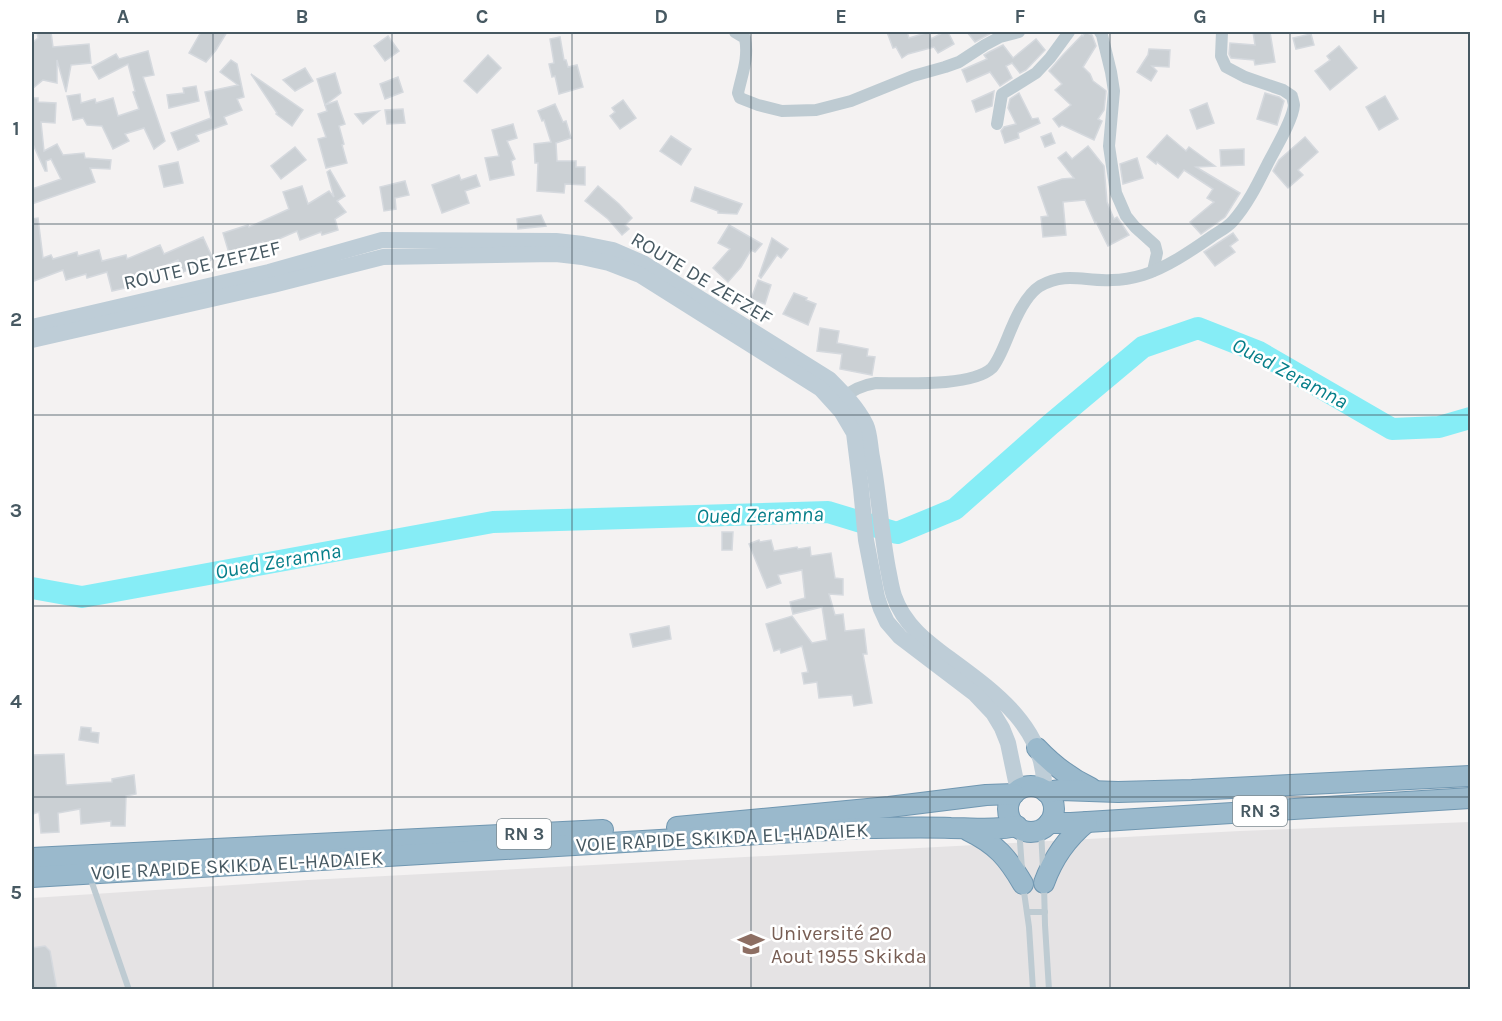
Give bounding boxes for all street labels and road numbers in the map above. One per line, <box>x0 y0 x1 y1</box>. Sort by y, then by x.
street label: ROUTE DE ZEFZEF <box>627 227 776 330</box>
street label: ROUTE DE ZEFZEF <box>121 236 283 295</box>
road number: RN 3 <box>1233 796 1287 826</box>
street label: VOIE RAPIDE SKIKDA EL-HADAIEK <box>575 818 869 857</box>
road number: RN 3 <box>497 819 551 849</box>
street label: VOIE RAPIDE SKIKDA EL-HADAIEK <box>90 846 384 885</box>

